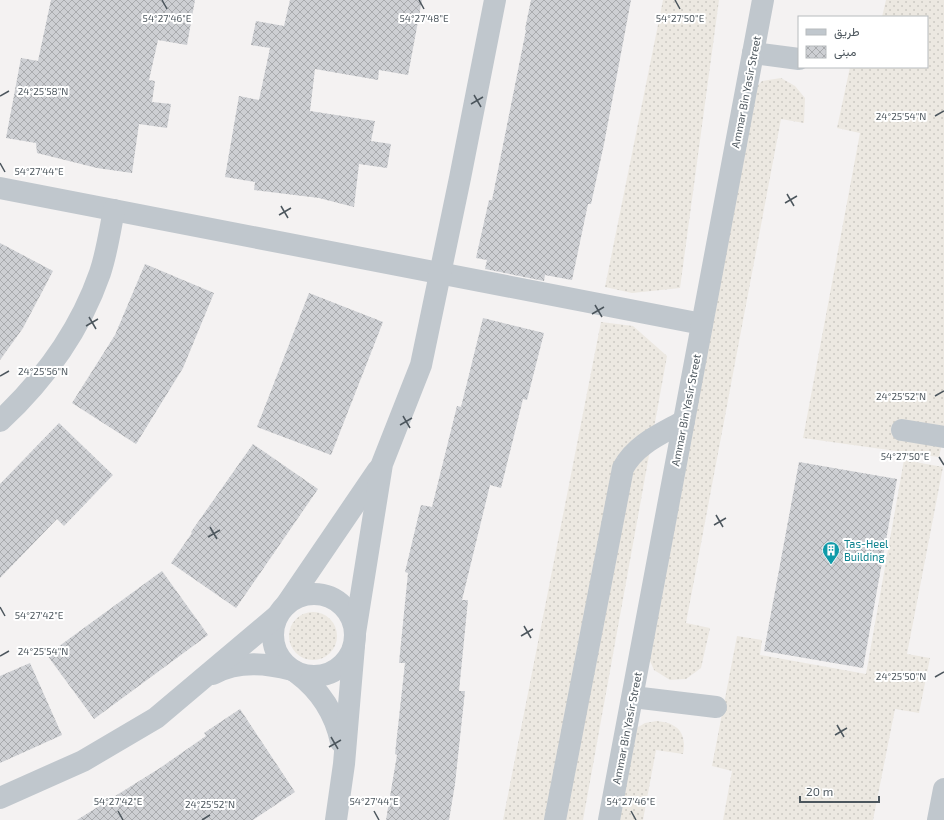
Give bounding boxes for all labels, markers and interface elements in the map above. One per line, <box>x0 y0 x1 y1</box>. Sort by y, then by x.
text: 54°27'46"E <box>143 12 192 24</box>
text: 54°27'48"E <box>399 12 449 24</box>
text: 54°27'50"E <box>656 12 705 24</box>
legend <box>798 16 928 68</box>
text: طريق <box>834 24 860 40</box>
street label: Ammar Bin Yasir Street <box>728 35 763 149</box>
text: مبنى <box>834 44 856 60</box>
text: 24°25'58"N <box>18 85 68 97</box>
text: 24°25'54"N <box>876 110 926 122</box>
text: 54°27'44"E <box>14 165 64 177</box>
street label: Ammar Bin Yasir Street <box>668 353 703 467</box>
text: 24°25'56"N <box>18 365 68 377</box>
text: 24°25'52"N <box>876 390 926 402</box>
text: 54°27'50"E <box>881 450 930 462</box>
place label: Tas-Heel Building <box>844 537 889 563</box>
building icon: Tas-Heel Building <box>821 540 841 565</box>
text: 54°27'42"E <box>15 609 64 621</box>
text: 24°25'54"N <box>18 645 68 657</box>
text: 24°25'50"N <box>876 670 926 682</box>
street label: Ammar Bin Yasir Street <box>609 671 644 785</box>
scale bar <box>800 778 879 804</box>
text: 20 m <box>806 784 833 798</box>
text: 54°27'42"E <box>94 795 143 807</box>
text: 54°27'44"E <box>349 795 399 807</box>
text: 54°27'46"E <box>607 795 656 807</box>
text: 24°25'52"N <box>185 798 235 810</box>

